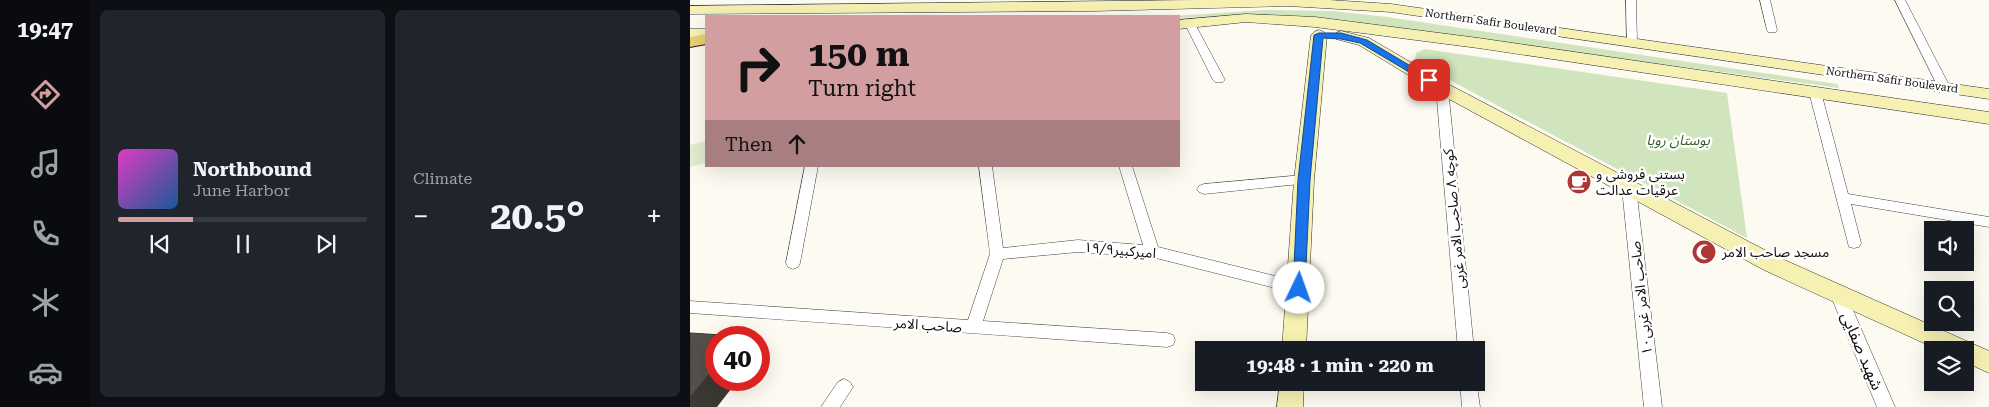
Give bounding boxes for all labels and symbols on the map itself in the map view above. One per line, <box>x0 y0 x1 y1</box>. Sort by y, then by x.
street label: Northern Safir Boulevard <box>1424 6 1558 38</box>
pin <box>1408 59 1450 101</box>
street label: Northern Safir Boulevard <box>1825 64 1959 96</box>
park label: بوستان رویا <box>1646 132 1710 149</box>
street label: کوچه ۸ صاحب الامر غربی <box>1440 148 1470 290</box>
place label: بستنی فروشی و عرقیات عدالت <box>1596 166 1685 199</box>
cafe icon: بستنی فروشی و عرقیات عدالت <box>1566 169 1592 195</box>
street label: امیرکبیر۱۹/۹ <box>1083 239 1157 262</box>
mosque icon: مسجد صاحب الامر <box>1691 239 1717 265</box>
street label: صاحب الامر غربی۱۰ <box>1627 240 1656 356</box>
place label: مسجد صاحب الامر <box>1721 244 1829 261</box>
position arrow <box>1272 261 1324 313</box>
street label: شهید صفایی <box>1837 309 1887 393</box>
street label: صاحب الامر <box>892 315 963 336</box>
speed limit sign: 40 <box>705 326 770 391</box>

